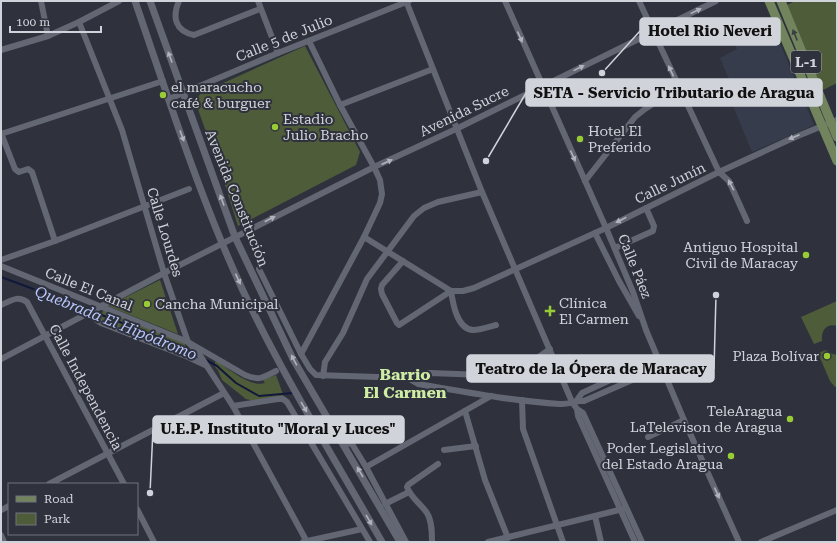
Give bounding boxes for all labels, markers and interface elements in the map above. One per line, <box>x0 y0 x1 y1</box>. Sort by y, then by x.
scale bar <box>10 8 101 34</box>
one-way arrow <box>690 8 702 14</box>
street label: Calle 5 de Julio <box>233 11 335 65</box>
text: 100 m <box>16 15 50 29</box>
callout: Hotel Rio Neveri <box>640 18 780 45</box>
text: Hotel Rio Neveri <box>648 22 772 40</box>
one-way arrow <box>792 28 798 40</box>
one-way arrow <box>518 31 524 43</box>
one-way arrow <box>167 51 173 63</box>
road number: L-1 <box>791 51 821 73</box>
one-way arrow <box>573 65 585 71</box>
one-way arrow <box>668 65 674 77</box>
place label: el maracucho café & burguer <box>171 79 271 111</box>
callout: SETA - Servicio Tributario de Aragua <box>526 79 822 106</box>
street label: Avenida Sucre <box>417 82 511 139</box>
text: SETA - Servicio Tributario de Aragua <box>534 84 815 102</box>
marker: el maracucho café & burguer <box>158 90 168 100</box>
place label: Estadio Julio Bracho <box>283 111 368 143</box>
marker: Estadio Julio Bracho <box>270 122 280 132</box>
place label: Hotel El Preferido <box>588 123 651 155</box>
street label: Avenida Constitución <box>202 127 272 269</box>
one-way arrow <box>180 130 186 142</box>
marker: Hotel El Preferido <box>575 134 585 144</box>
one-way arrow <box>788 135 800 141</box>
one-way arrow <box>570 150 576 161</box>
one-way arrow <box>381 159 392 165</box>
street label: Calle Junín <box>632 159 708 207</box>
one-way arrow <box>728 179 734 191</box>
street label: Calle Lourdes <box>144 185 186 279</box>
one-way arrow <box>219 194 225 206</box>
one-way arrow <box>265 216 276 223</box>
one-way arrow <box>616 217 627 223</box>
street label: Calle Páez <box>615 232 655 301</box>
place label: Antiguo Hospital Civil de Maracay <box>683 239 799 271</box>
marker: Antiguo Hospital Civil de Maracay <box>801 250 811 260</box>
street label: Calle El Canal <box>43 264 136 314</box>
one-way arrow <box>235 273 241 285</box>
water label: Quebrada El Hipódromo <box>32 282 200 364</box>
place label: Clínica El Carmen <box>559 295 629 327</box>
place label: Cancha Municipal <box>155 296 279 312</box>
marker: Cancha Municipal <box>142 299 152 309</box>
marker: Clínica El Carmen <box>544 305 556 317</box>
street label: Calle Independencia <box>46 321 126 453</box>
place label: Plaza Bolívar <box>732 348 819 364</box>
marker: Plaza Bolívar <box>822 351 832 361</box>
one-way arrow <box>291 354 297 365</box>
callout: Teatro de la Ópera de Maracay <box>467 355 714 382</box>
text: Teatro de la Ópera de Maracay <box>475 359 707 378</box>
district label: Barrio El Carmen <box>363 365 447 402</box>
one-way arrow <box>301 401 308 413</box>
place label: TeleAragua LaTelevison de Aragua <box>630 403 782 435</box>
marker: TeleAragua LaTelevison de Aragua <box>785 414 795 424</box>
callout: U.E.P. Instituto "Moral y Luces" <box>153 416 404 443</box>
text: U.E.P. Instituto "Moral y Luces" <box>160 420 396 438</box>
place label: Poder Legislativo del Estado Aragua <box>602 440 723 472</box>
marker: Poder Legislativo del Estado Aragua <box>726 451 736 461</box>
one-way arrow <box>356 466 363 478</box>
legend <box>8 483 138 535</box>
one-way arrow <box>714 487 720 499</box>
text: Road <box>44 492 74 506</box>
text: Park <box>44 512 71 526</box>
one-way arrow <box>365 514 372 526</box>

